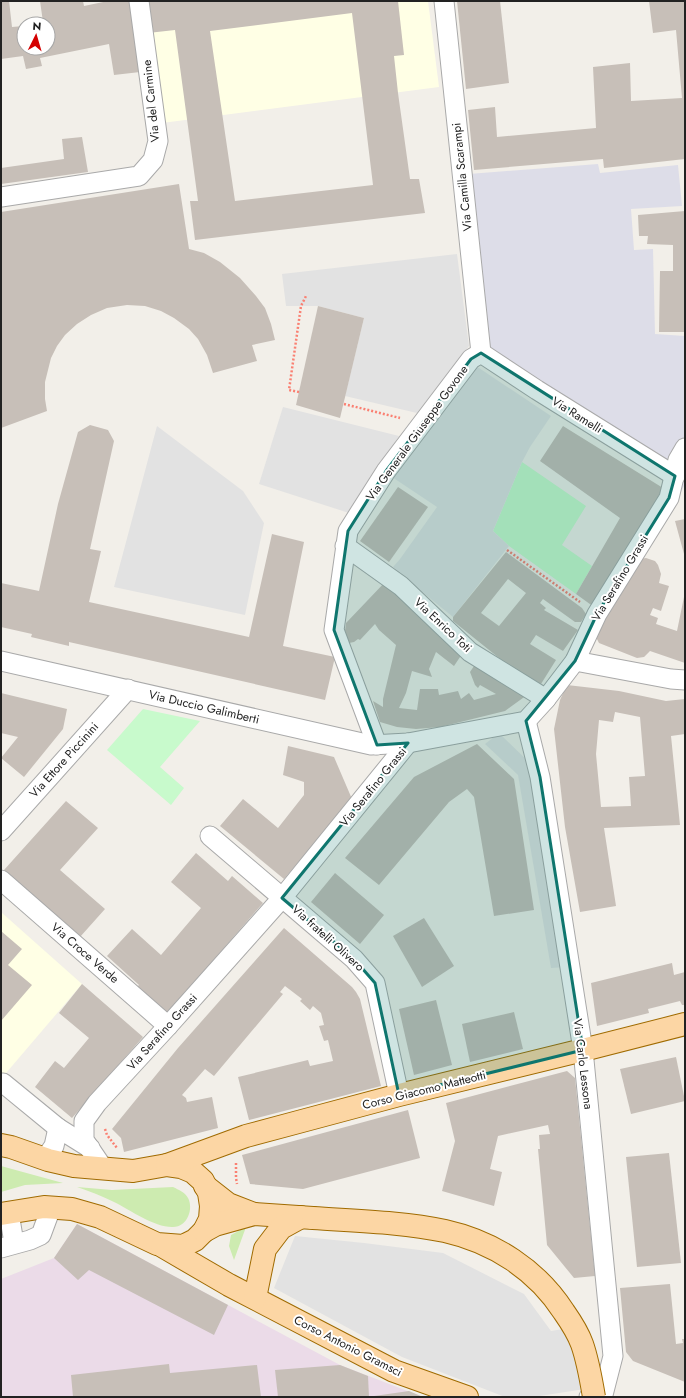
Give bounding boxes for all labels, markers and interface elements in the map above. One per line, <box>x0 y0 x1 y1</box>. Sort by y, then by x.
north arrow <box>16 16 56 56</box>
text: N <box>32 18 42 34</box>
street label: Via del Carmine <box>138 59 164 143</box>
street label: Via Camilla Scarampi <box>447 122 477 232</box>
street label: Via Generale Giuseppe Govone <box>362 361 472 505</box>
street label: Via Ramelli <box>548 392 606 438</box>
street label: Via Serafino Grassi <box>587 531 653 625</box>
street label: Via Enrico Toti <box>410 593 476 657</box>
street label: Via Duccio Galimberti <box>147 686 261 728</box>
street label: Via Ettore Piccinini <box>25 718 103 802</box>
street label: Via Serafino Grassi <box>335 743 411 831</box>
street label: Via fratelli Olivero <box>288 900 369 976</box>
street label: Via Croce Verde <box>47 918 123 988</box>
street label: Via Serafino Grassi <box>123 990 201 1074</box>
street label: Via Carlo Lessona <box>569 1018 598 1111</box>
street label: Corso Giacomo Matteotti <box>360 1066 488 1114</box>
street label: Corso Antonio Gramsci <box>291 1311 405 1381</box>

